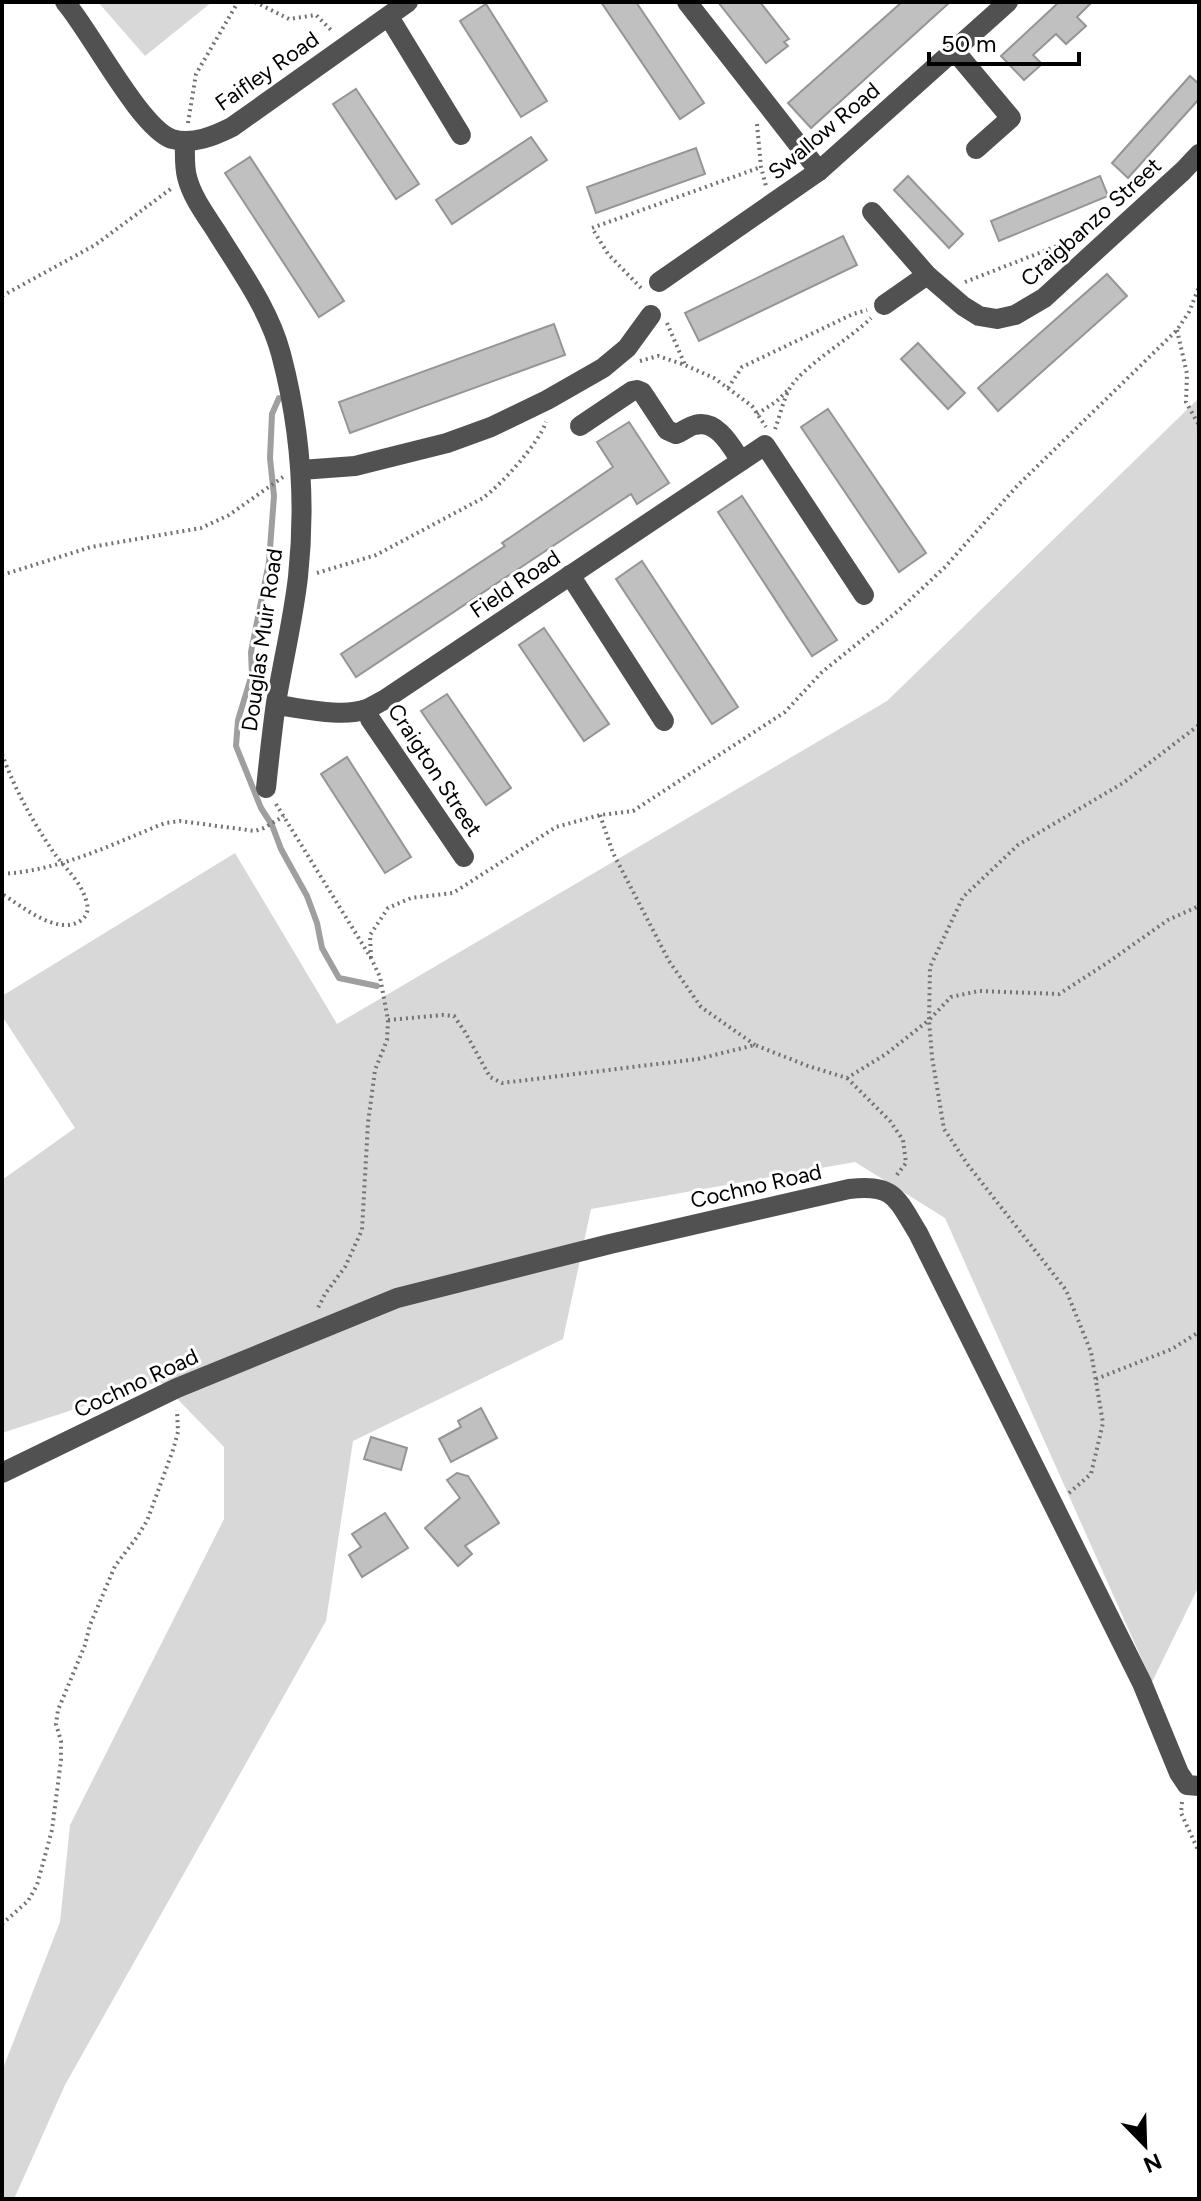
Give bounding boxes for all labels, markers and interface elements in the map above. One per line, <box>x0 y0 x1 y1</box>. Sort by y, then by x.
scale bar <box>929 16 1079 66</box>
street label: Faifley Road <box>210 25 324 117</box>
text: 50 m <box>941 29 997 58</box>
street label: Swallow Road <box>763 77 885 185</box>
street label: Craigbanzo Street <box>1015 152 1167 292</box>
street label: Field Road <box>465 544 565 624</box>
street label: Douglas Muir Road <box>236 547 288 733</box>
street label: Craigton Street <box>382 699 488 841</box>
street label: Cochno Road <box>688 1158 824 1214</box>
street label: Cochno Road <box>70 1342 202 1424</box>
north arrow <box>1105 2105 1185 2185</box>
text: N <box>1140 2147 1166 2179</box>

